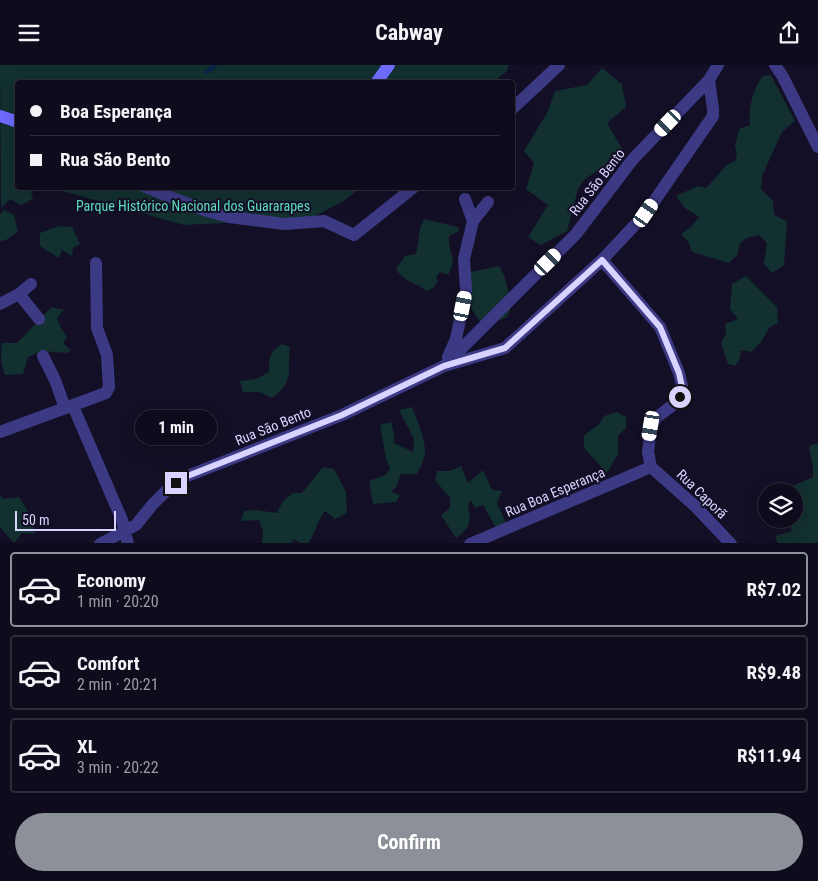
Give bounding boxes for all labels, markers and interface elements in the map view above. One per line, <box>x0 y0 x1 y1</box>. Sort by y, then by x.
icon: menu <box>15 19 43 47</box>
icon: share <box>775 19 803 47</box>
text: Cabway <box>375 20 443 45</box>
text: Boa Esperança <box>60 100 172 123</box>
car <box>652 107 683 139</box>
street label: Rua São Bento <box>566 145 628 219</box>
text: Rua São Bento <box>60 148 170 171</box>
car <box>631 196 660 230</box>
park label: Parque Histórico Nacional dos Guararapes <box>76 198 310 214</box>
car <box>532 246 563 278</box>
car <box>452 290 473 322</box>
route start <box>669 386 691 408</box>
street label: Rua São Bento <box>233 404 313 448</box>
car <box>641 410 660 442</box>
callout: 1 min <box>135 411 217 445</box>
text: 1 min <box>158 418 194 437</box>
street label: Rua Boa Esperança <box>503 464 607 520</box>
street label: Rua Caporã <box>674 466 730 522</box>
route end <box>165 472 187 494</box>
map controls <box>758 483 803 528</box>
button: layers <box>758 483 803 528</box>
scale bar <box>15 508 116 532</box>
text: 50 m <box>22 512 50 528</box>
icon: car <box>17 567 62 612</box>
text: Economy <box>77 569 146 592</box>
text: R$7.02 <box>747 578 801 601</box>
text: 1 min · 20:20 <box>77 592 159 611</box>
icon: car <box>17 650 62 695</box>
text: Comfort <box>77 652 140 675</box>
text: R$9.48 <box>747 661 801 684</box>
text: 2 min · 20:21 <box>77 675 159 694</box>
icon: car <box>17 733 62 778</box>
text: XL <box>77 735 97 758</box>
text: R$11.94 <box>737 744 801 767</box>
text: 3 min · 20:22 <box>77 758 159 777</box>
button: Confirm <box>15 813 803 871</box>

